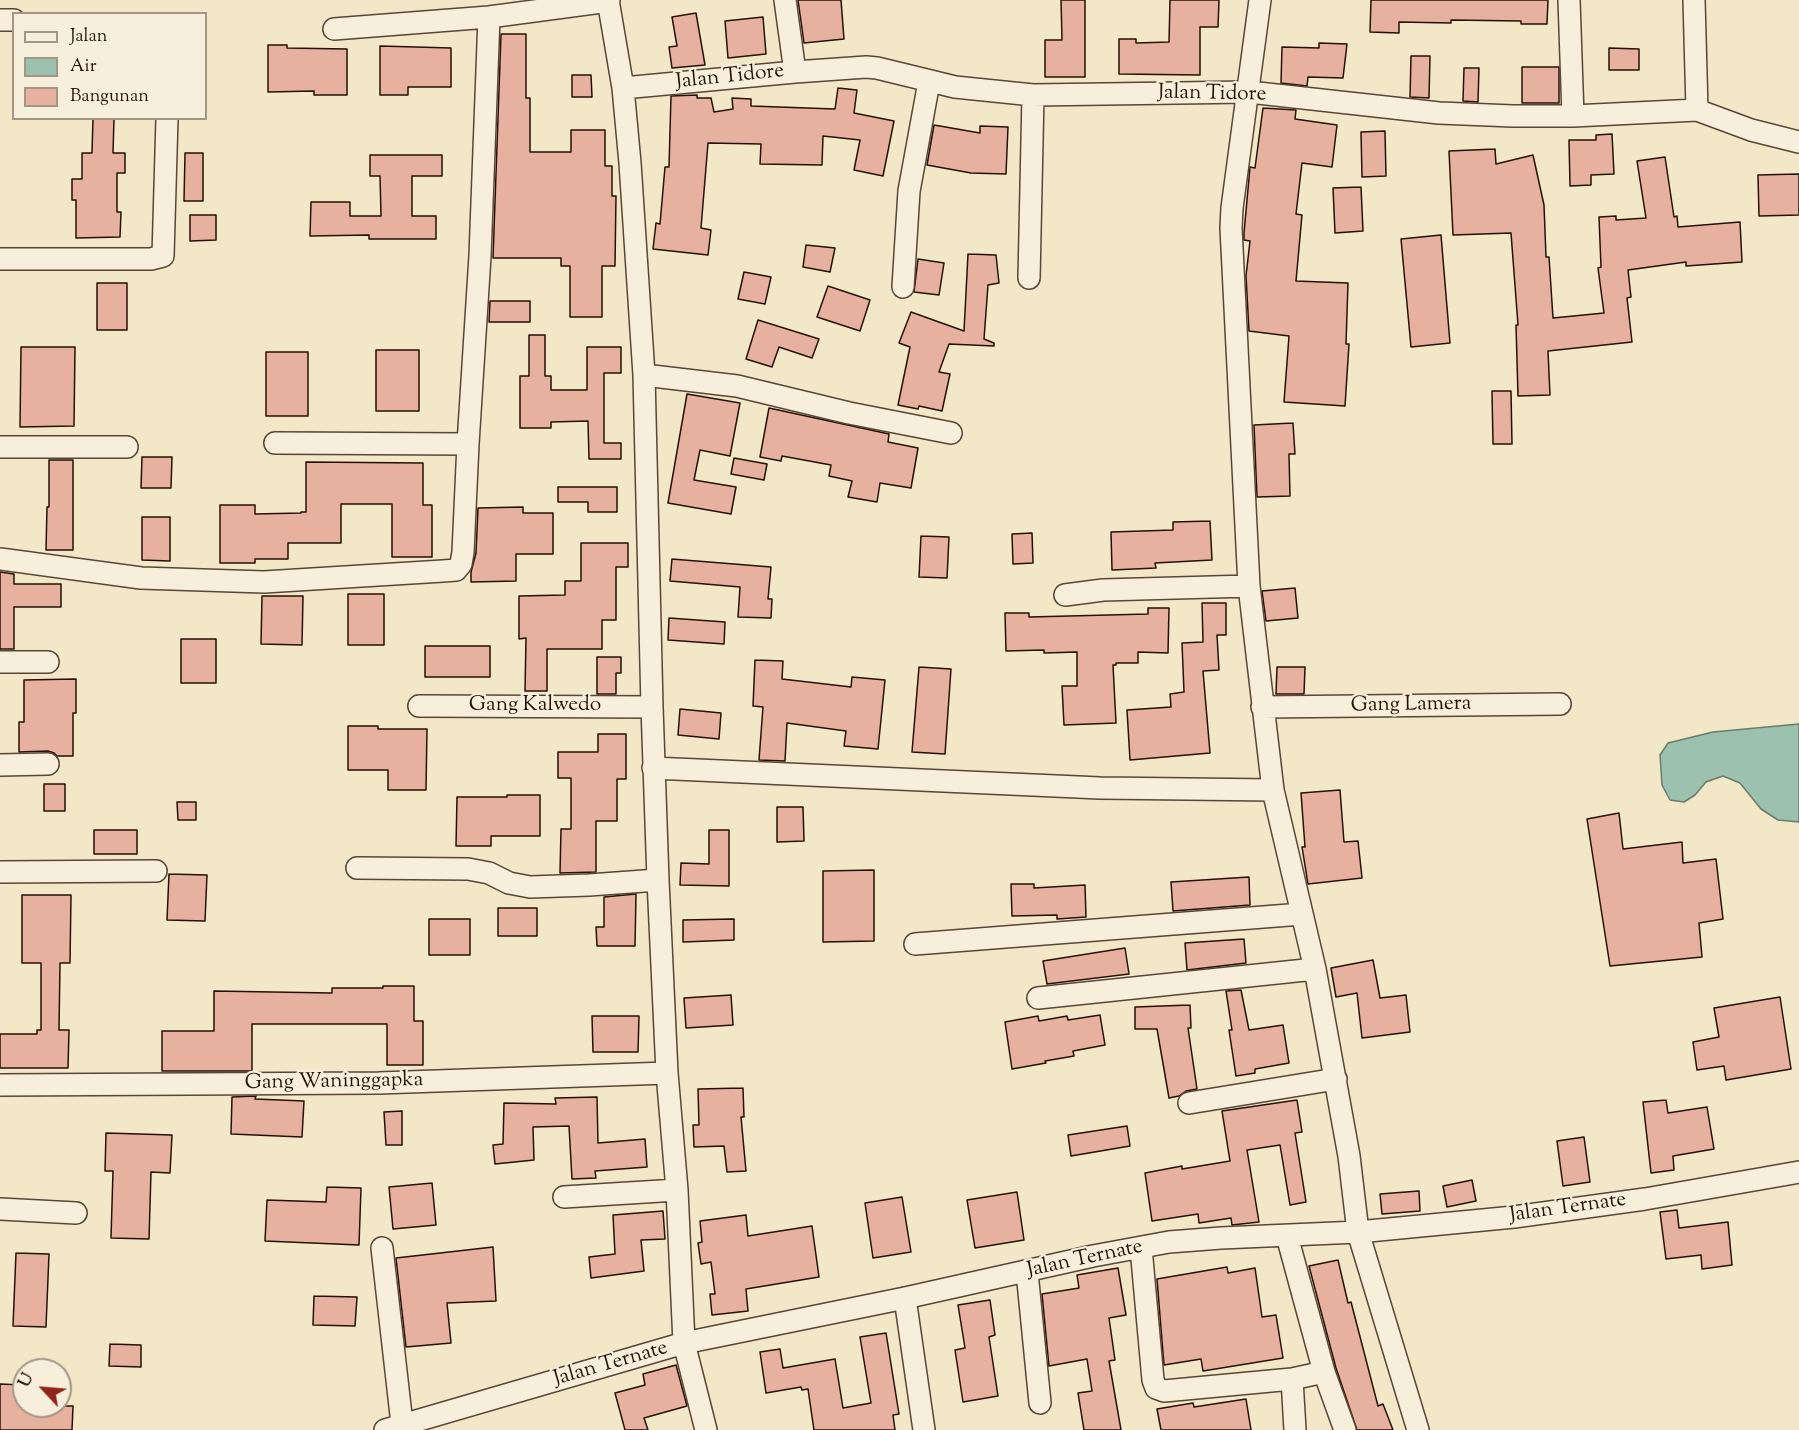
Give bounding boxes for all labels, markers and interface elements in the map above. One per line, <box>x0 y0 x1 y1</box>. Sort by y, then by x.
legend <box>12 12 207 120</box>
text: Jalan <box>70 24 107 50</box>
text: Air <box>70 54 96 80</box>
street label: Jalan Tidore <box>675 60 785 96</box>
street label: Jalan Tidore <box>1157 81 1267 109</box>
text: Bangunan <box>70 84 149 110</box>
street label: Gang Lamera <box>1350 692 1472 720</box>
street label: Gang Kalwedo <box>469 693 601 719</box>
street label: Gang Waninggapka <box>244 1069 424 1097</box>
street label: Jalan Ternate <box>1508 1188 1628 1230</box>
street label: Jalan Ternate <box>1025 1235 1145 1285</box>
street label: Jalan Ternate <box>551 1337 671 1393</box>
north arrow <box>12 1358 72 1418</box>
text: U <box>14 1370 40 1392</box>

